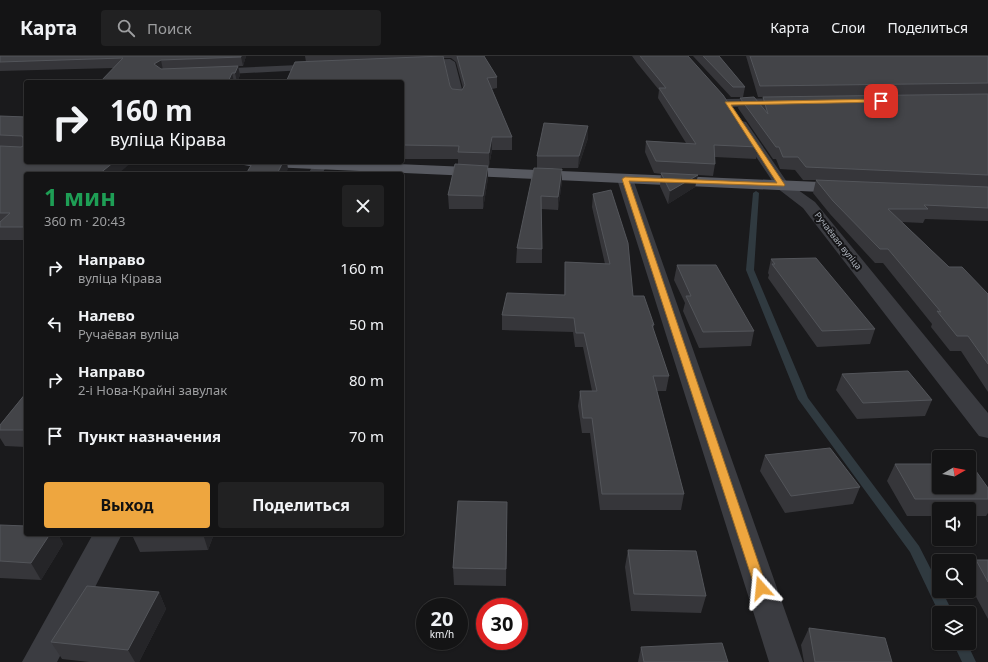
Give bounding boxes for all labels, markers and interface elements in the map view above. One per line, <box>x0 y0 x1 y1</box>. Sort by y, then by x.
search box <box>101 10 381 46</box>
text: Карта <box>20 15 77 41</box>
icon: search <box>115 17 137 39</box>
text: Поиск <box>147 18 192 38</box>
text: Карта <box>770 18 809 37</box>
text: Слои <box>831 18 865 37</box>
text: Поделиться <box>887 18 968 37</box>
pin <box>864 84 898 118</box>
icon: arrive <box>870 90 892 112</box>
text: 160 m <box>110 91 193 129</box>
icon: right <box>44 96 96 148</box>
text: вуліца Кірава <box>110 127 226 151</box>
text: 1 мин <box>44 180 116 213</box>
button: close <box>342 185 384 227</box>
street label: Ручаёвая вуліца <box>812 209 865 272</box>
text: 360 m · 20:43 <box>44 212 125 230</box>
text: Направо <box>78 249 145 269</box>
icon: right <box>44 257 66 279</box>
text: 160 m <box>340 258 384 278</box>
text: вуліца Кірава <box>78 269 162 287</box>
text: Налево <box>78 305 135 325</box>
icon: left <box>44 313 66 335</box>
text: 50 m <box>349 314 384 334</box>
text: Ручаёвая вуліца <box>78 325 179 343</box>
text: Направо <box>78 361 145 381</box>
icon: right <box>44 369 66 391</box>
text: 80 m <box>349 370 384 390</box>
text: 2-і Нова-Крайні завулак <box>78 381 227 399</box>
icon: arrive <box>44 425 66 447</box>
text: Пункт назначения <box>78 426 221 446</box>
text: 70 m <box>349 426 384 446</box>
north arrow <box>932 450 976 494</box>
map controls <box>932 450 976 650</box>
button: Выход <box>44 482 210 528</box>
button: Поделиться <box>218 482 384 528</box>
button: sound <box>932 502 976 546</box>
button: search <box>932 554 976 598</box>
position arrow <box>740 567 782 609</box>
speed limit sign: 30 <box>476 598 528 650</box>
text: 20 <box>431 605 453 632</box>
button: layers <box>932 606 976 650</box>
text: km/h <box>430 627 454 641</box>

